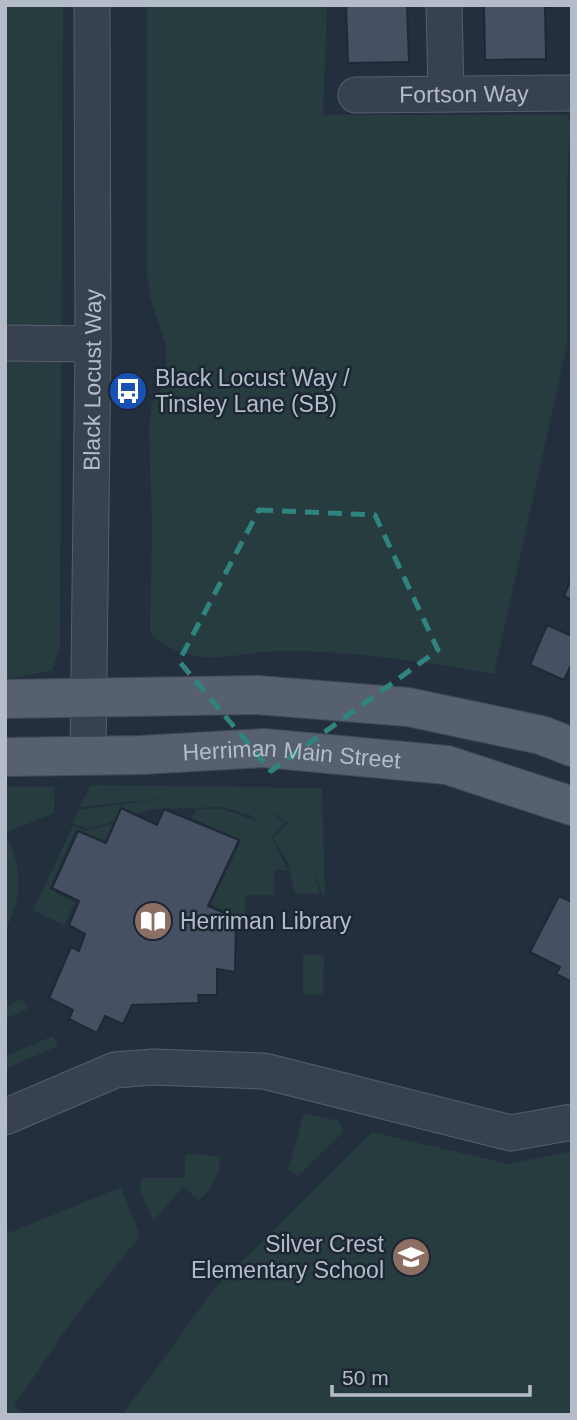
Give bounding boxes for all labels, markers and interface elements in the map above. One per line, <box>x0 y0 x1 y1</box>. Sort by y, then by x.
street label: Fortson Way <box>399 80 529 108</box>
street label: Black Locust Way <box>78 289 106 471</box>
place label: Black Locust Way / Tinsley Lane (SB) <box>155 365 350 417</box>
bus stop icon: Black Locust Way / Tinsley Lane (SB) <box>107 370 149 412</box>
street label: Herriman Main Street <box>182 735 402 774</box>
library icon: Herriman Library <box>132 900 174 942</box>
place label: Herriman Library <box>180 908 352 934</box>
place label: Silver Crest Elementary School <box>191 1231 385 1283</box>
school or university icon: Silver Crest Elementary School <box>390 1236 432 1278</box>
scale bar <box>332 1354 530 1398</box>
text: 50 m <box>342 1366 389 1389</box>

